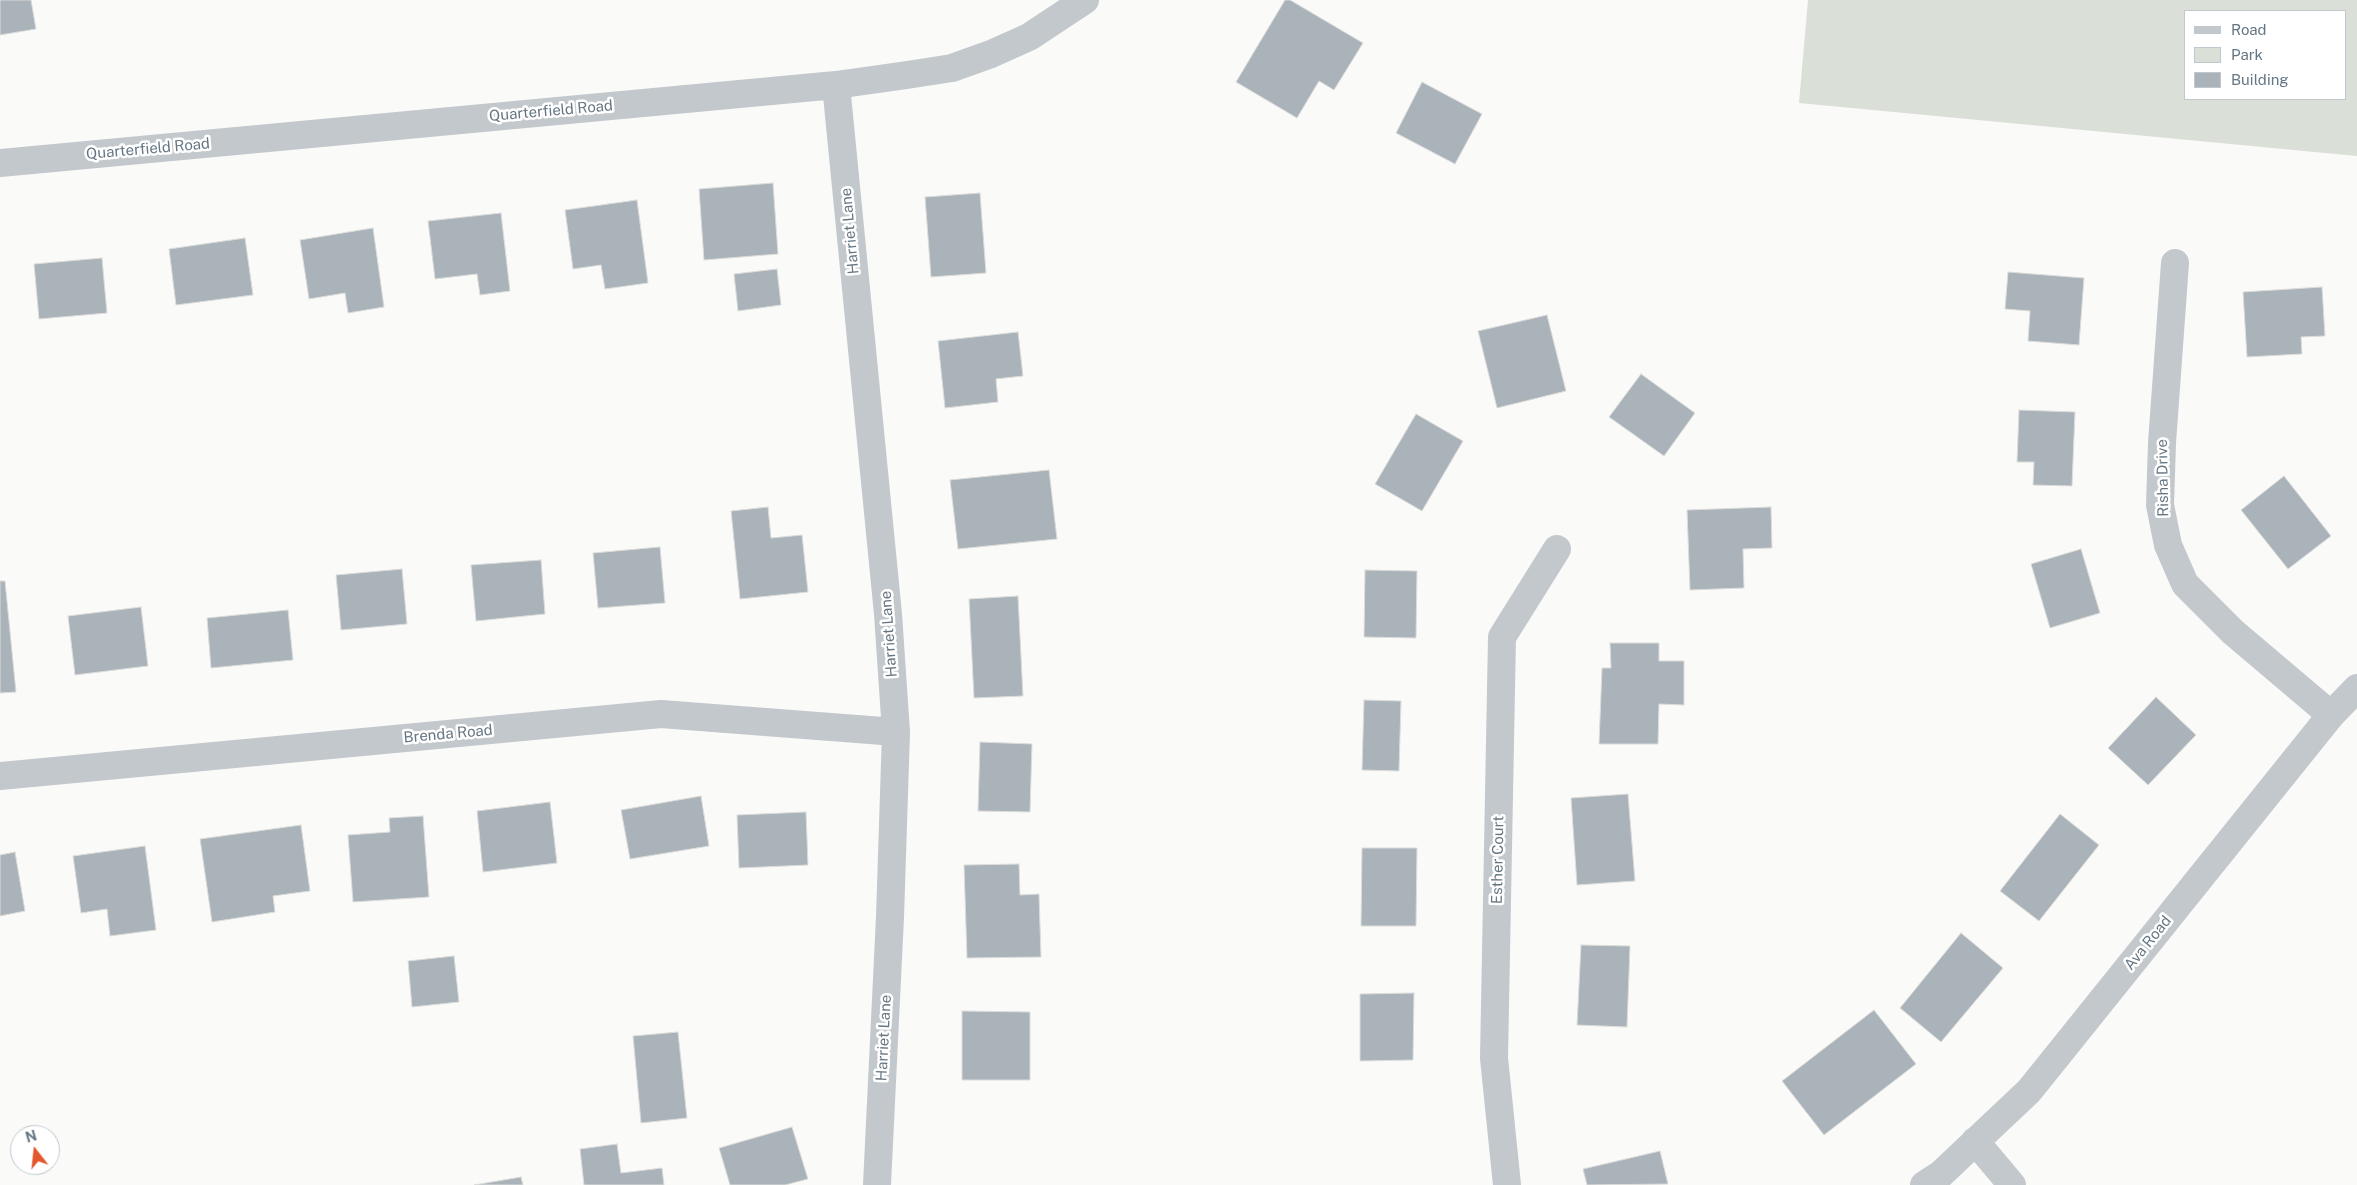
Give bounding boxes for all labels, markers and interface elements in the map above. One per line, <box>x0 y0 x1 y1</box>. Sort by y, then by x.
legend <box>2184 10 2347 100</box>
text: Road <box>2231 21 2267 38</box>
text: Park <box>2231 46 2263 63</box>
text: Building <box>2231 71 2289 88</box>
street label: Quarterfield Road <box>488 97 614 125</box>
street label: Quarterfield Road <box>85 135 211 163</box>
street label: Harriet Lane <box>837 187 863 275</box>
street label: Risha Drive <box>2153 439 2173 517</box>
street label: Harriet Lane <box>877 590 901 678</box>
street label: Brenda Road <box>403 721 493 747</box>
street label: Esther Court <box>1488 816 1508 904</box>
street label: Ava Road <box>2121 912 2175 974</box>
street label: Harriet Lane <box>873 994 895 1082</box>
north arrow <box>10 1125 60 1175</box>
text: N <box>24 1127 39 1146</box>

